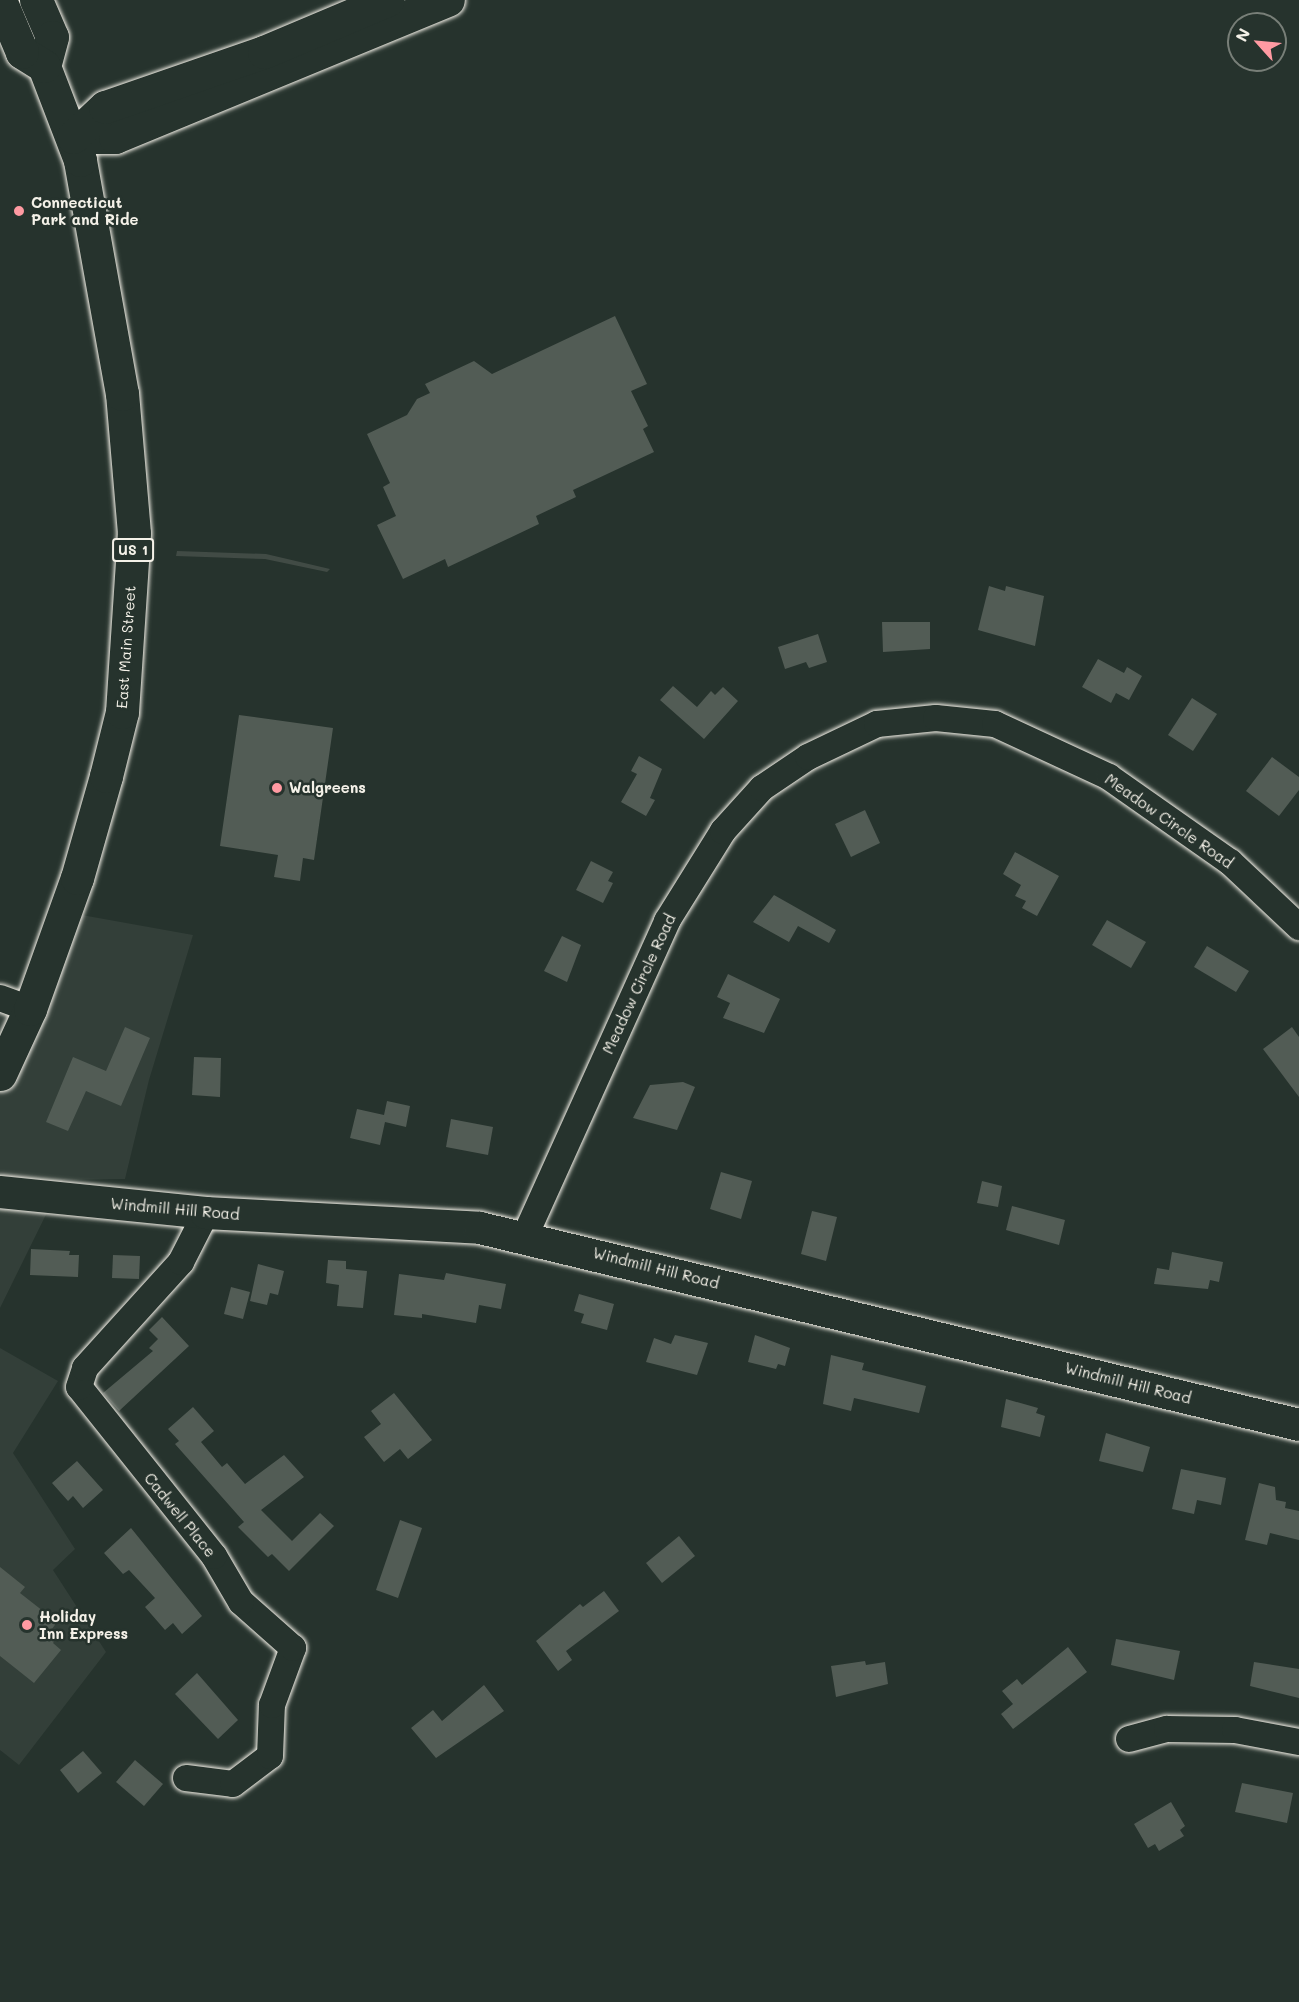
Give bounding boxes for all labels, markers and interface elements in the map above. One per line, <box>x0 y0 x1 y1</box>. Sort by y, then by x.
north arrow <box>1227 12 1287 72</box>
text: N <box>1230 24 1254 45</box>
place label: Connecticut Park and Ride <box>31 193 138 228</box>
marker: Connecticut Park and Ride <box>12 204 26 218</box>
road number: US 1 <box>112 539 154 561</box>
street label: East Main Street <box>113 585 139 709</box>
street label: Meadow Circle Road <box>1101 770 1237 872</box>
place label: Walgreens <box>289 779 366 797</box>
marker: Walgreens <box>270 781 284 795</box>
street label: Meadow Circle Road <box>599 911 679 1057</box>
street label: Windmill Hill Road <box>110 1194 240 1224</box>
street label: Windmill Hill Road <box>591 1244 721 1292</box>
street label: Windmill Hill Road <box>1063 1359 1193 1407</box>
street label: Cadwell Place <box>141 1469 219 1561</box>
place label: Holiday Inn Express <box>39 1607 128 1642</box>
marker: Holiday Inn Express <box>20 1618 34 1632</box>

